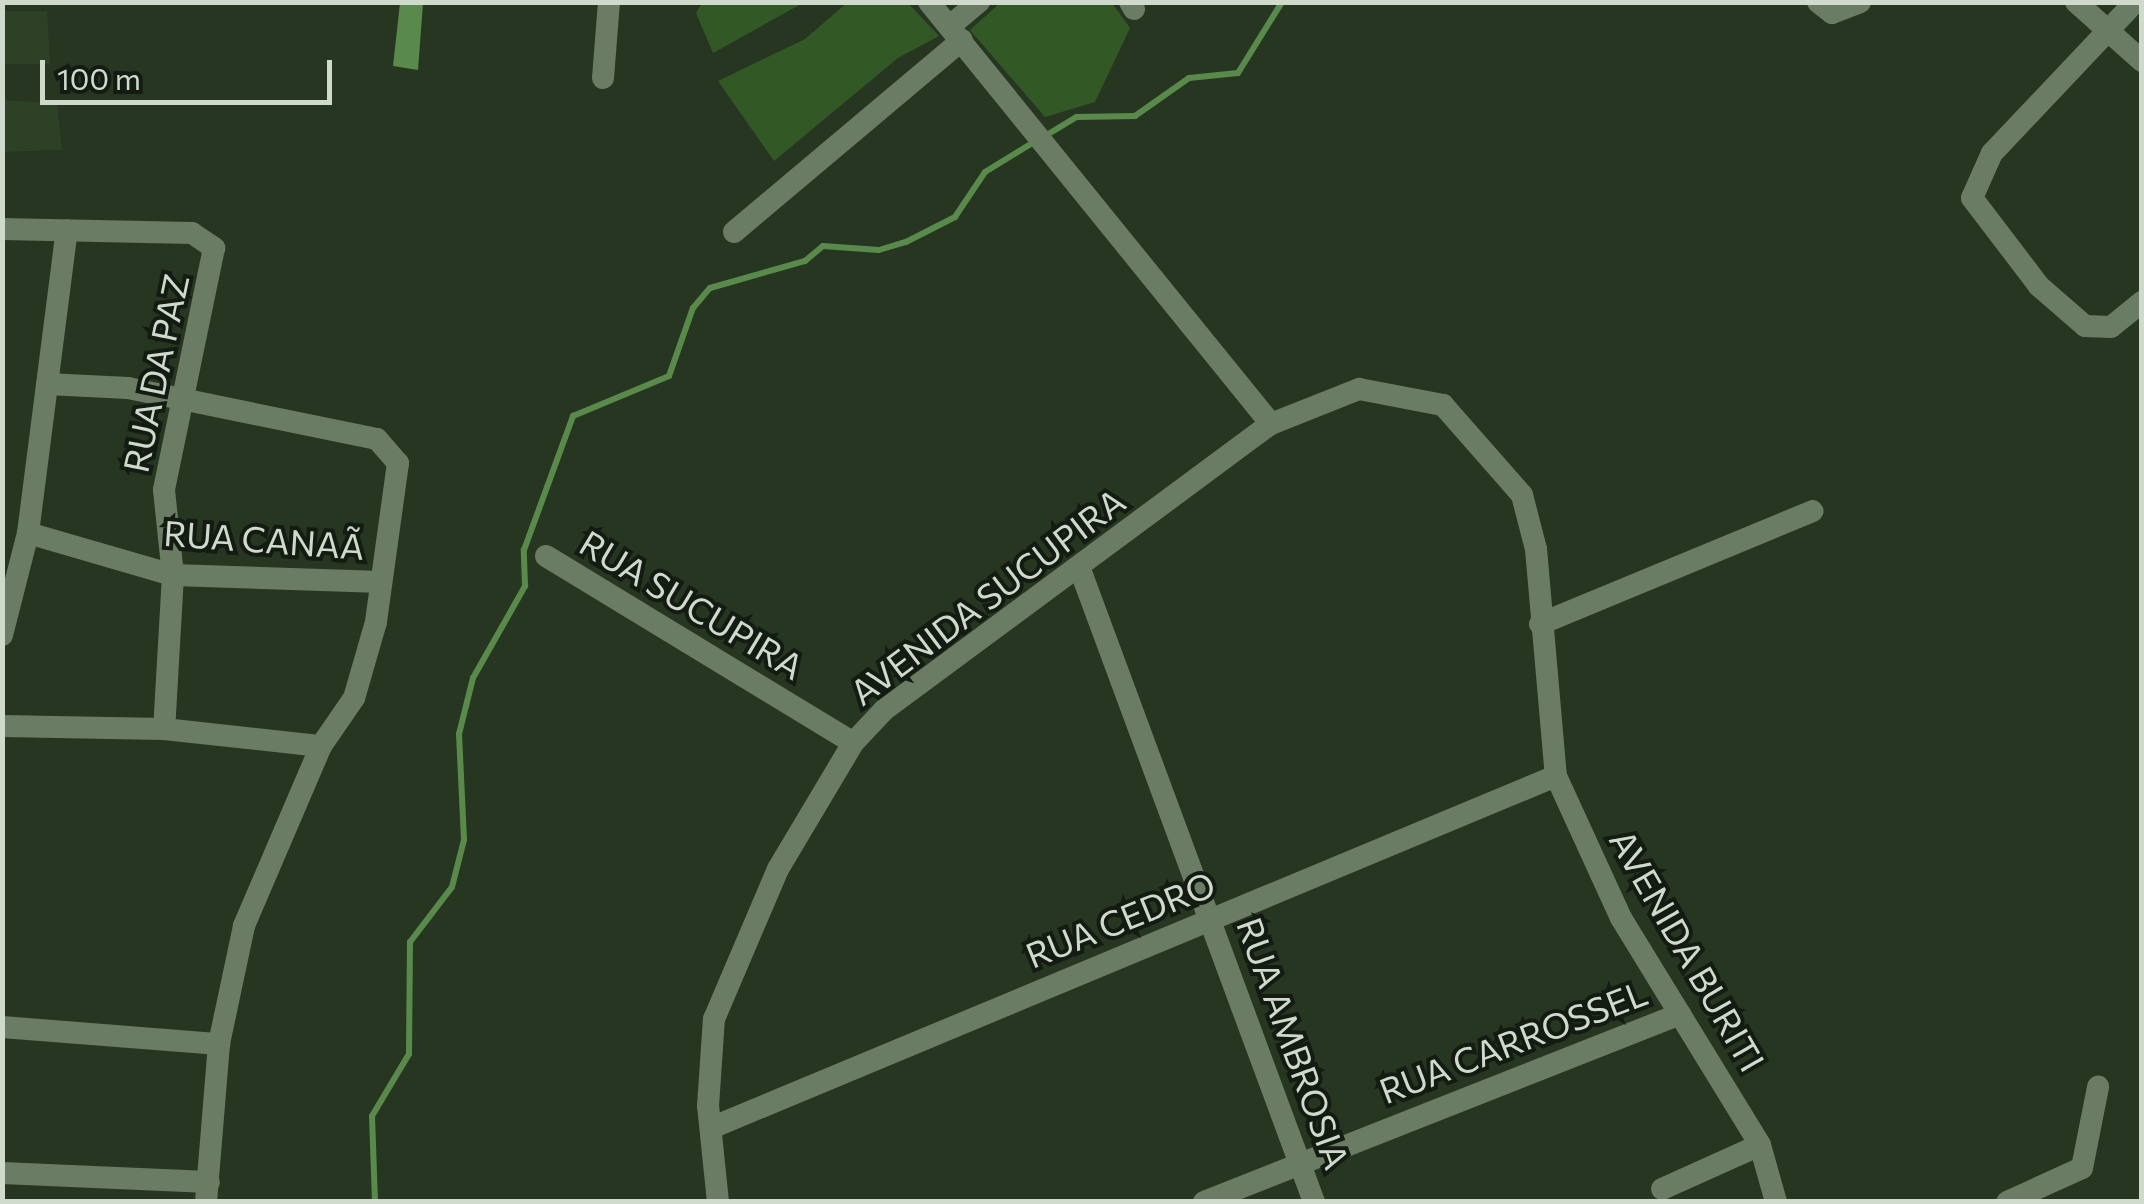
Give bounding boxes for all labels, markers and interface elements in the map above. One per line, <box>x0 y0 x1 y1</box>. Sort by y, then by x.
scale bar <box>45 40 338 102</box>
text: 100 m <box>57 59 141 96</box>
street label: RUA DA PAZ <box>114 270 196 476</box>
street label: AVENIDA SUCUPIRA <box>841 479 1133 713</box>
street label: RUA CANAÃ <box>162 511 366 567</box>
street label: RUA SUCUPIRA <box>573 521 811 687</box>
street label: AVENIDA BURITI <box>1602 822 1774 1078</box>
street label: RUA CEDRO <box>1019 862 1221 976</box>
street label: RUA AMBROSIA <box>1229 912 1359 1174</box>
street label: RUA CARROSSEL <box>1373 971 1653 1111</box>

